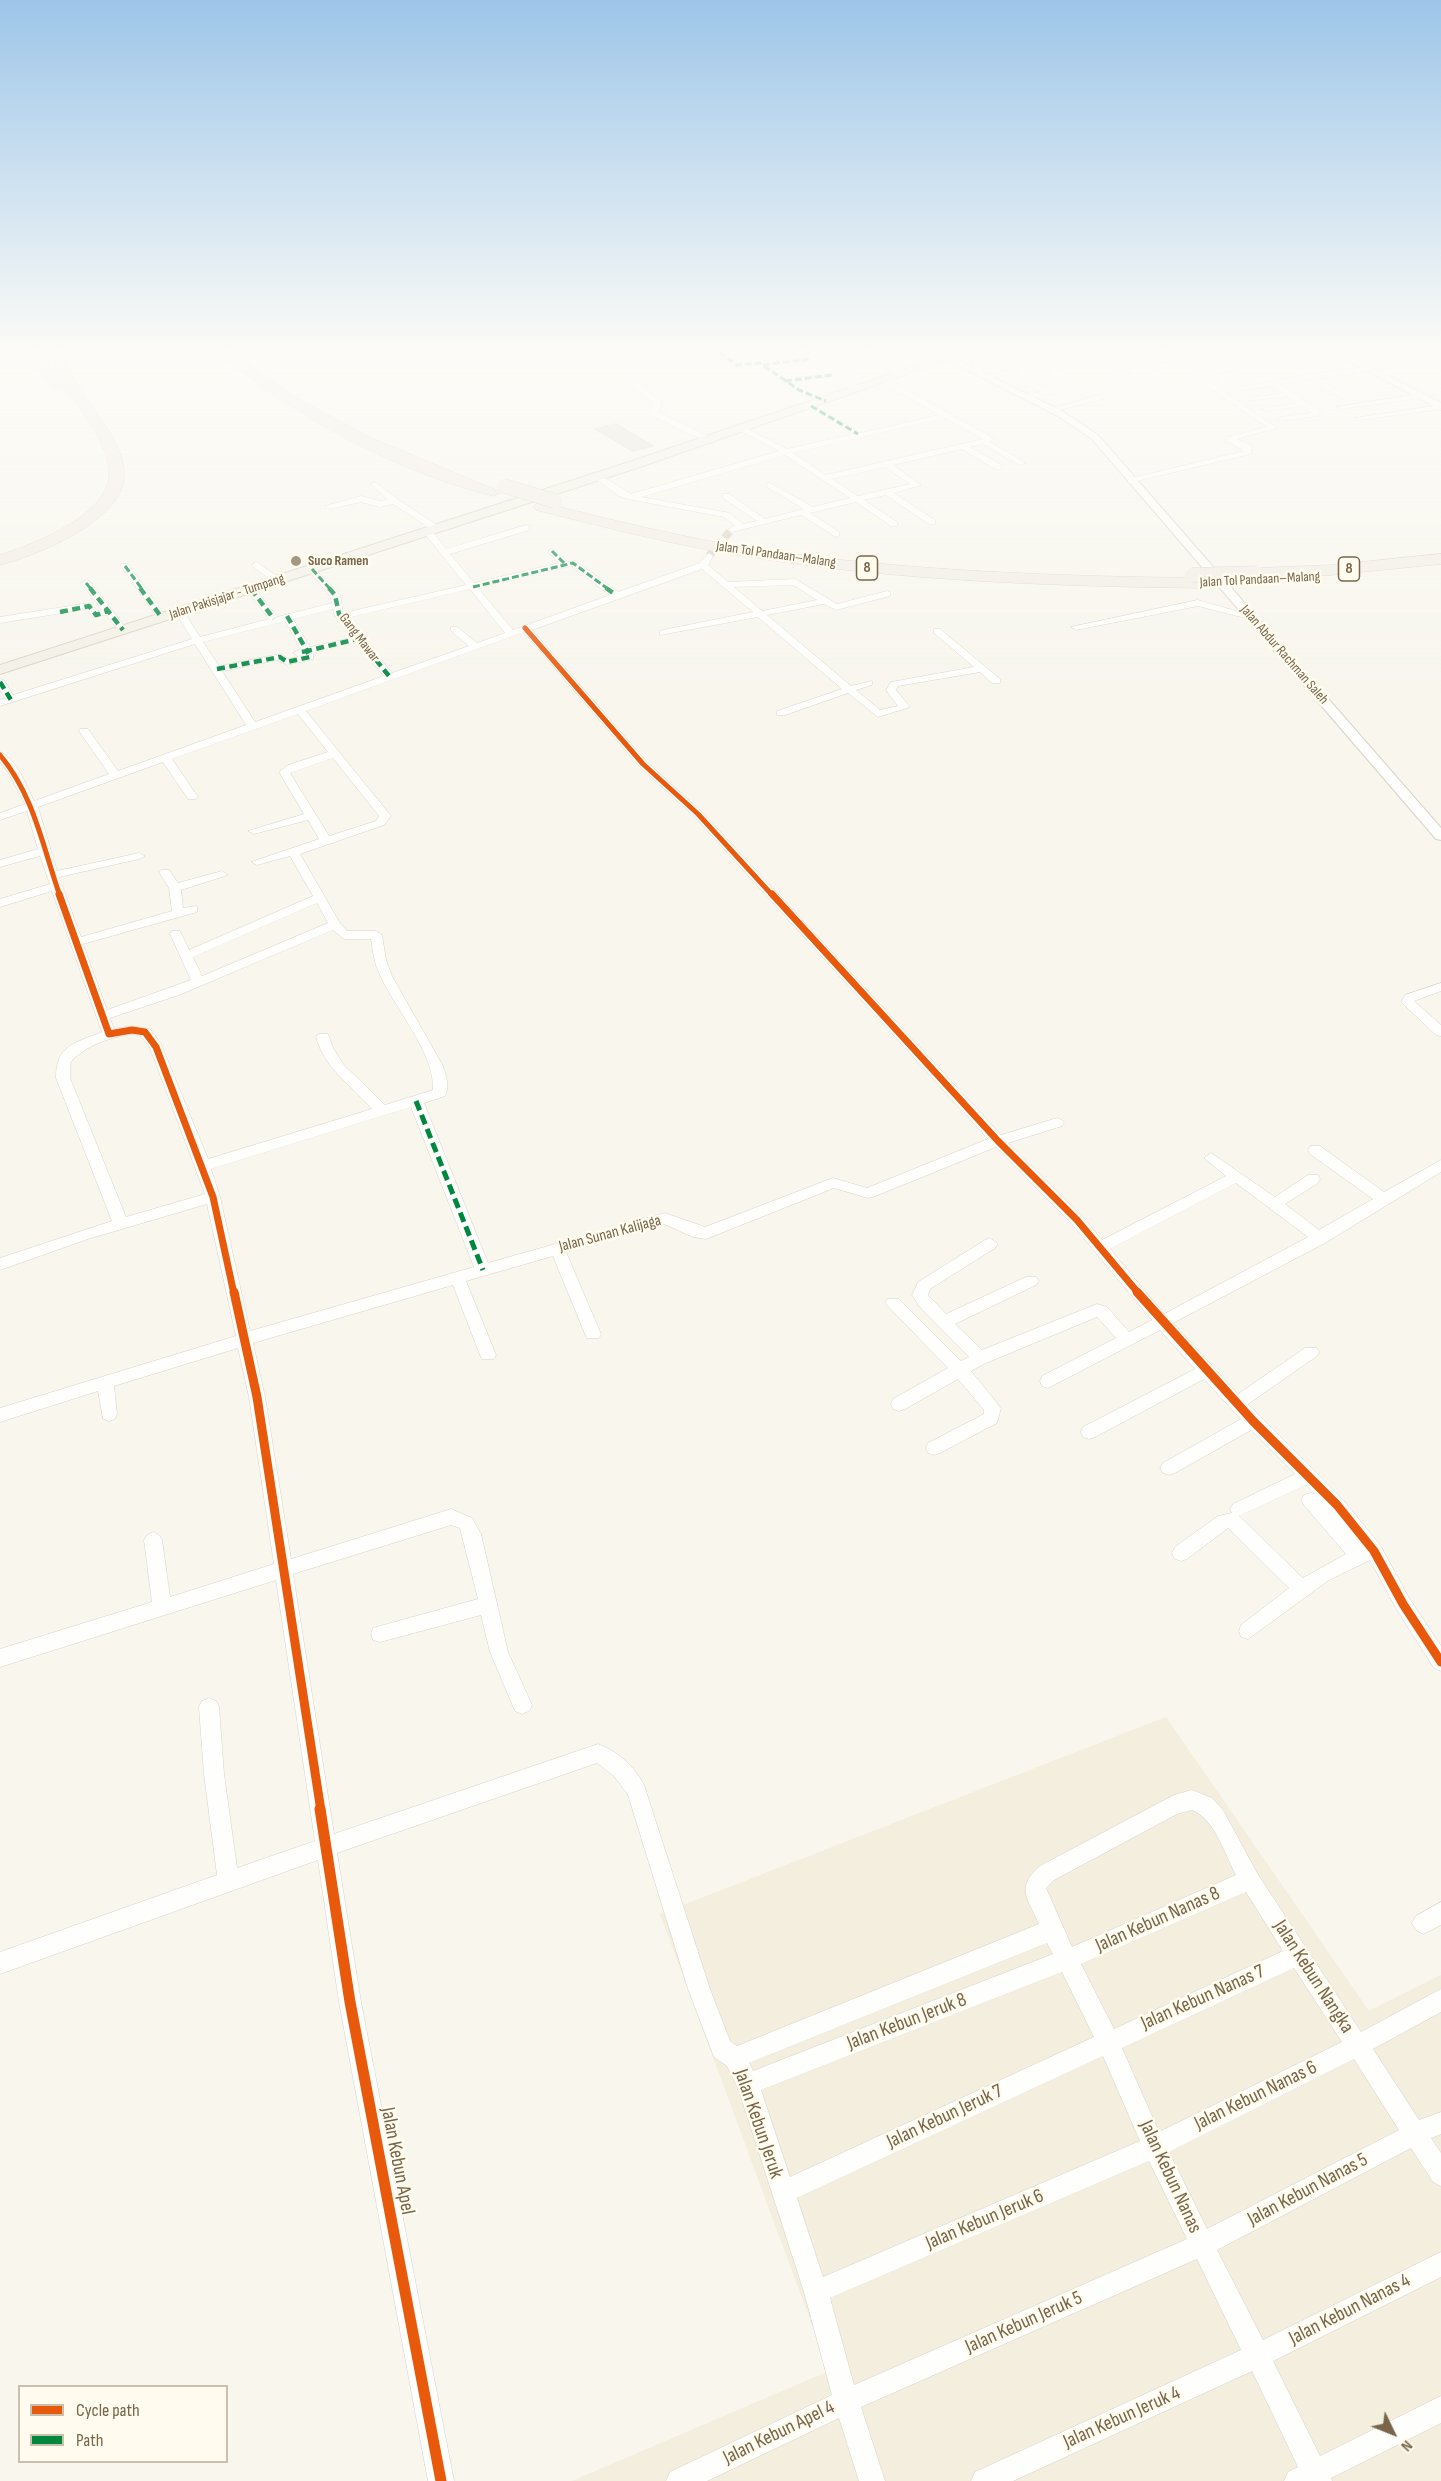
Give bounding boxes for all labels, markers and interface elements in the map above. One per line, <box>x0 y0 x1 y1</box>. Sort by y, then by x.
street label: Jalan Tol Pandaan–Malang <box>715 538 837 572</box>
place label: Suco Ramen <box>308 553 369 569</box>
marker: Suco Ramen <box>289 554 303 568</box>
road number: 8 <box>856 556 878 580</box>
road number: 8 <box>1338 557 1360 581</box>
street label: Jalan Tol Pandaan–Malang <box>1199 568 1321 592</box>
street label: Jalan Pakisjajar - Tumpang <box>167 570 287 624</box>
street label: Jalan Abdur Rachman Saleh <box>1236 602 1332 708</box>
street label: Gang Mawar <box>335 610 383 666</box>
street label: Jalan Sunan Kalijaga <box>557 1211 663 1257</box>
street label: Jalan Kebun Nanas 8 <box>1092 1882 1224 1958</box>
street label: Jalan Kebun Nangka <box>1268 1916 1358 2038</box>
street label: Jalan Kebun Nanas 7 <box>1138 1960 1268 2036</box>
street label: Jalan Kebun Jeruk 8 <box>844 1988 970 2056</box>
street label: Jalan Kebun Nanas 6 <box>1191 2056 1321 2136</box>
street label: Jalan Kebun Jeruk <box>728 2066 788 2182</box>
street label: Jalan Kebun Jeruk 7 <box>883 2080 1007 2154</box>
street label: Jalan Kebun Apel <box>375 2105 419 2217</box>
street label: Jalan Kebun Nanas <box>1133 2117 1207 2237</box>
street label: Jalan Kebun Nanas 5 <box>1244 2148 1372 2232</box>
street label: Jalan Kebun Jeruk 6 <box>922 2184 1048 2256</box>
street label: Jalan Kebun Nanas 4 <box>1285 2269 1415 2351</box>
street label: Jalan Kebun Jeruk 5 <box>962 2287 1086 2359</box>
street label: Jalan Kebun Jeruk 4 <box>1060 2382 1184 2454</box>
legend <box>18 2385 228 2463</box>
street label: Jalan Kebun Apel 4 <box>720 2396 838 2470</box>
text: Cycle path <box>76 2400 140 2421</box>
north arrow <box>1363 2403 1423 2463</box>
text: Path <box>76 2430 104 2451</box>
text: N <box>1397 2436 1416 2455</box>

